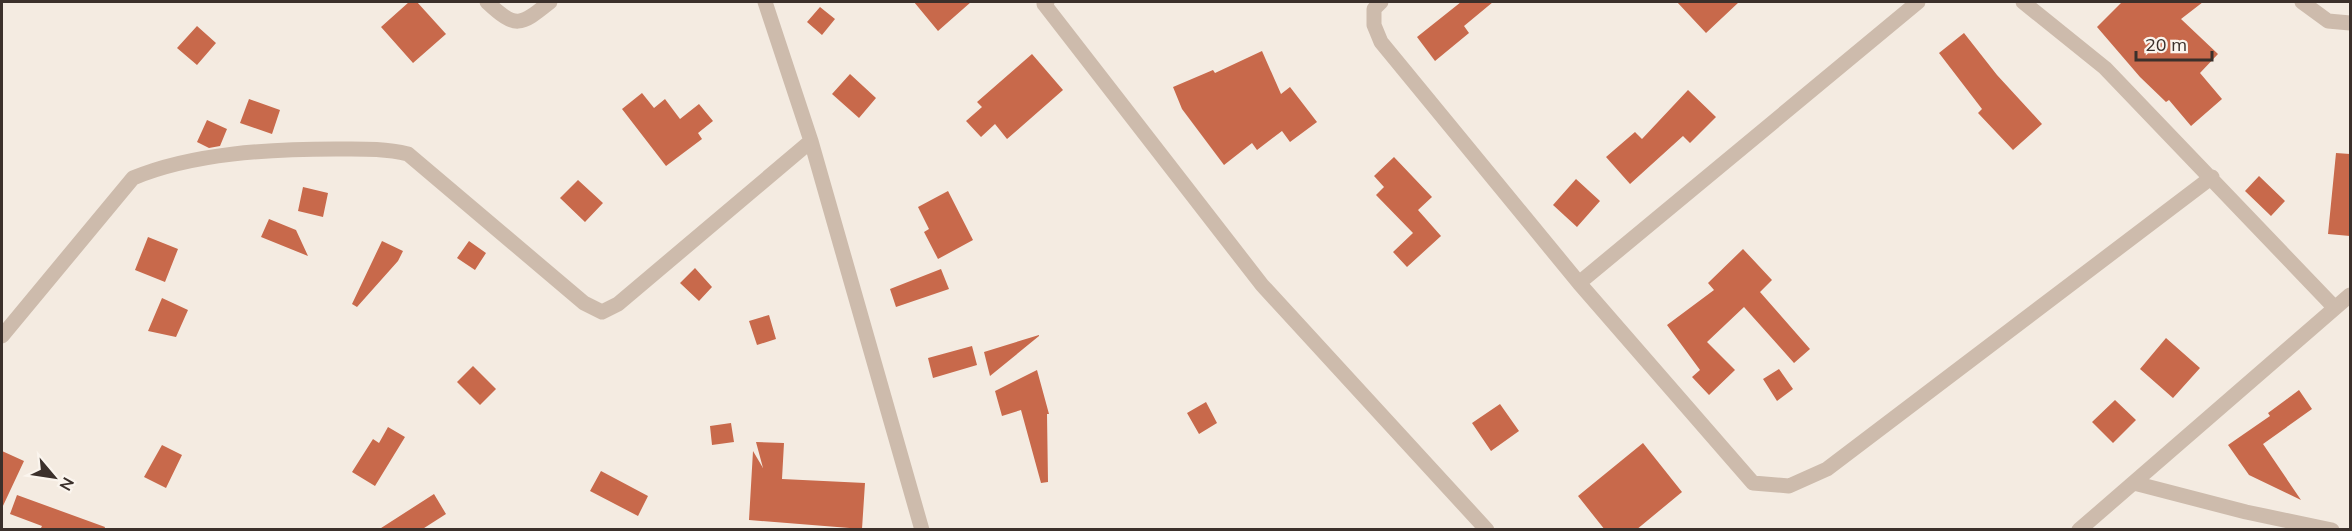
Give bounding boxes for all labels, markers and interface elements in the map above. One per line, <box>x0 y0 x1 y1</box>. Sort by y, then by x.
scale bar <box>2136 24 2212 62</box>
text: 20 m <box>2145 33 2187 56</box>
north arrow <box>24 447 84 507</box>
text: N <box>55 474 79 494</box>

